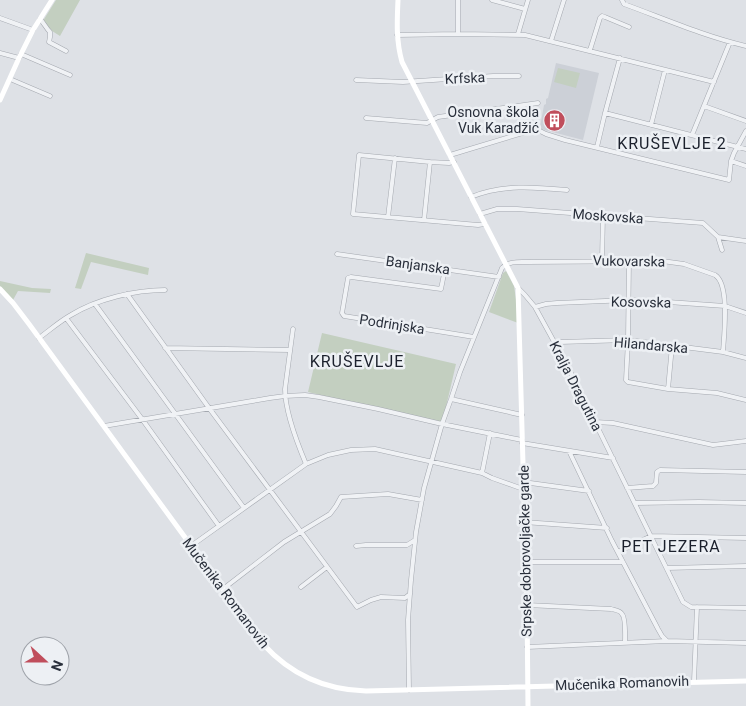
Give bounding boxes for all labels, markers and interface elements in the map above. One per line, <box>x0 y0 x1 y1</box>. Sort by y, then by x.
street label: Krfska <box>444 69 486 87</box>
place label: Osnovna škola Vuk Karadžić <box>448 104 539 136</box>
building icon: Osnovna škola Vuk Karadžić <box>543 108 567 132</box>
district label: KRUŠEVLJE 2 <box>617 133 727 153</box>
street label: Moskovska <box>572 206 644 226</box>
street label: Vukovarska <box>593 252 665 270</box>
street label: Banjanska <box>385 253 451 277</box>
street label: Kosovska <box>611 293 671 311</box>
street label: Podrinjska <box>358 311 426 337</box>
street label: Hilandarska <box>613 334 689 356</box>
street label: Kralja Dragutina <box>546 338 606 434</box>
district label: KRUŠEVLJE <box>310 351 404 371</box>
street label: Srpske dobrovoljačke garde <box>516 465 534 637</box>
street label: Mučenika Romanovih <box>179 535 273 651</box>
district label: PET JEZERA <box>621 537 721 556</box>
north arrow <box>20 636 70 686</box>
text: N <box>48 658 66 673</box>
street label: Mučenika Romanovih <box>555 673 689 693</box>

